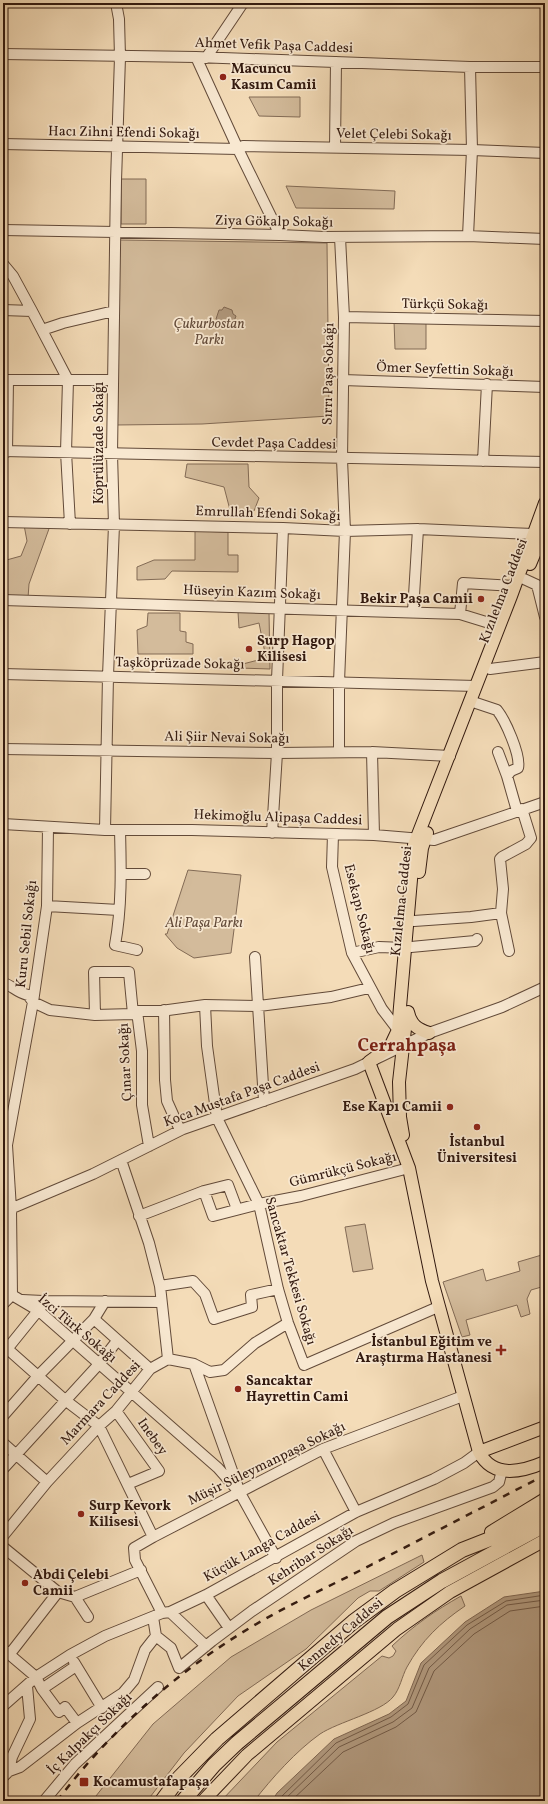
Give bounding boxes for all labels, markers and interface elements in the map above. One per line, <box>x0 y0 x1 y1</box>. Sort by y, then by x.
street label: Ahmet Vefik Paşa Caddesi <box>195 34 353 58</box>
place label: Macuncu Kasım Camii <box>231 60 317 95</box>
marker: Macuncu Kasım Camii <box>218 72 228 82</box>
street label: Hacı Zihni Efendi Sokağı <box>48 122 200 144</box>
street label: Velet Çelebi Sokağı <box>336 124 452 146</box>
street label: Ziya Gökalp Sokağı <box>215 211 333 233</box>
street label: Türkçü Sokağı <box>401 295 489 315</box>
park label: Çukurbostan Parkı <box>174 315 244 350</box>
street label: Sırrı Paşa Sokağı <box>319 323 339 425</box>
street label: Ömer Seyfettin Sokağı <box>376 358 514 382</box>
street label: Köprülüzade Sokağı <box>90 382 109 504</box>
street label: Cevdet Paşa Caddesi <box>211 433 337 455</box>
street label: Emrullah Efendi Sokağı <box>195 502 341 526</box>
street label: Kızılelma Caddesi <box>475 536 533 646</box>
street label: Hüseyin Kazım Sokağı <box>183 581 321 605</box>
place label: Bekir Paşa Camii <box>360 590 473 609</box>
marker: Bekir Paşa Camii <box>476 594 486 604</box>
place label: Surp Hagop Kilisesi <box>257 632 335 667</box>
marker: Surp Hagop Kilisesi <box>244 644 254 654</box>
street label: Taşköprüzade Sokağı <box>115 653 245 675</box>
street label: Ali Şiir Nevai Sokağı <box>164 727 290 749</box>
street label: Hekimoğlu Alipaşa Caddesi <box>193 806 363 830</box>
street label: Kızılelma Caddesi <box>387 845 417 957</box>
street label: Esekapı Sokağı <box>339 862 379 956</box>
street label: Kuru Sebil Sokağı <box>12 879 42 989</box>
park label: Ali Paşa Parkı <box>164 914 243 933</box>
street label: Çınar Sokağı <box>114 1022 138 1102</box>
district label: Cerrahpaşa <box>358 1034 457 1059</box>
street label: Koca Mustafa Paşa Caddesi <box>161 1058 323 1132</box>
place label: Ese Kapı Camii <box>342 1098 442 1117</box>
marker: Ese Kapı Camii <box>445 1102 455 1112</box>
marker: İstanbul Üniversitesi <box>472 1122 482 1132</box>
place label: İstanbul Üniversitesi <box>437 1133 517 1168</box>
street label: Gümrükçü Sokağı <box>287 1148 399 1192</box>
street label: Sancaktar Tekkesi Sokağı <box>260 1195 320 1347</box>
street label: İzci Türk Sokağı <box>33 1290 121 1368</box>
place label: İstanbul Eğitim ve Araştırma Hastanesi <box>355 1333 492 1368</box>
marker: İstanbul Eğitim ve Araştırma Hastanesi <box>495 1344 507 1356</box>
street label: Marmara Caddesi <box>57 1356 145 1450</box>
place label: Sancaktar Hayrettin Cami <box>246 1372 348 1407</box>
marker: Sancaktar Hayrettin Cami <box>233 1384 243 1394</box>
street label: Inebey <box>132 1414 172 1460</box>
street label: Müşir Süleymanpaşa Sokağı <box>185 1418 349 1510</box>
place label: Surp Kevork Kilisesi <box>89 1497 171 1532</box>
street label: Küçük Langa Caddesi <box>200 1507 324 1587</box>
marker: Surp Kevork Kilisesi <box>76 1509 86 1519</box>
street label: Kehribar Sokağı <box>265 1521 357 1591</box>
place label: Abdi Çelebi Camii <box>33 1566 109 1601</box>
marker: Abdi Çelebi Camii <box>20 1578 30 1588</box>
street label: Kennedy Caddesi <box>294 1594 388 1676</box>
street label: İç Kalpakçı Sokağı <box>43 1688 137 1780</box>
place label: Kocamustafapaşa <box>93 1773 210 1792</box>
marker: Kocamustafapaşa <box>78 1776 90 1788</box>

